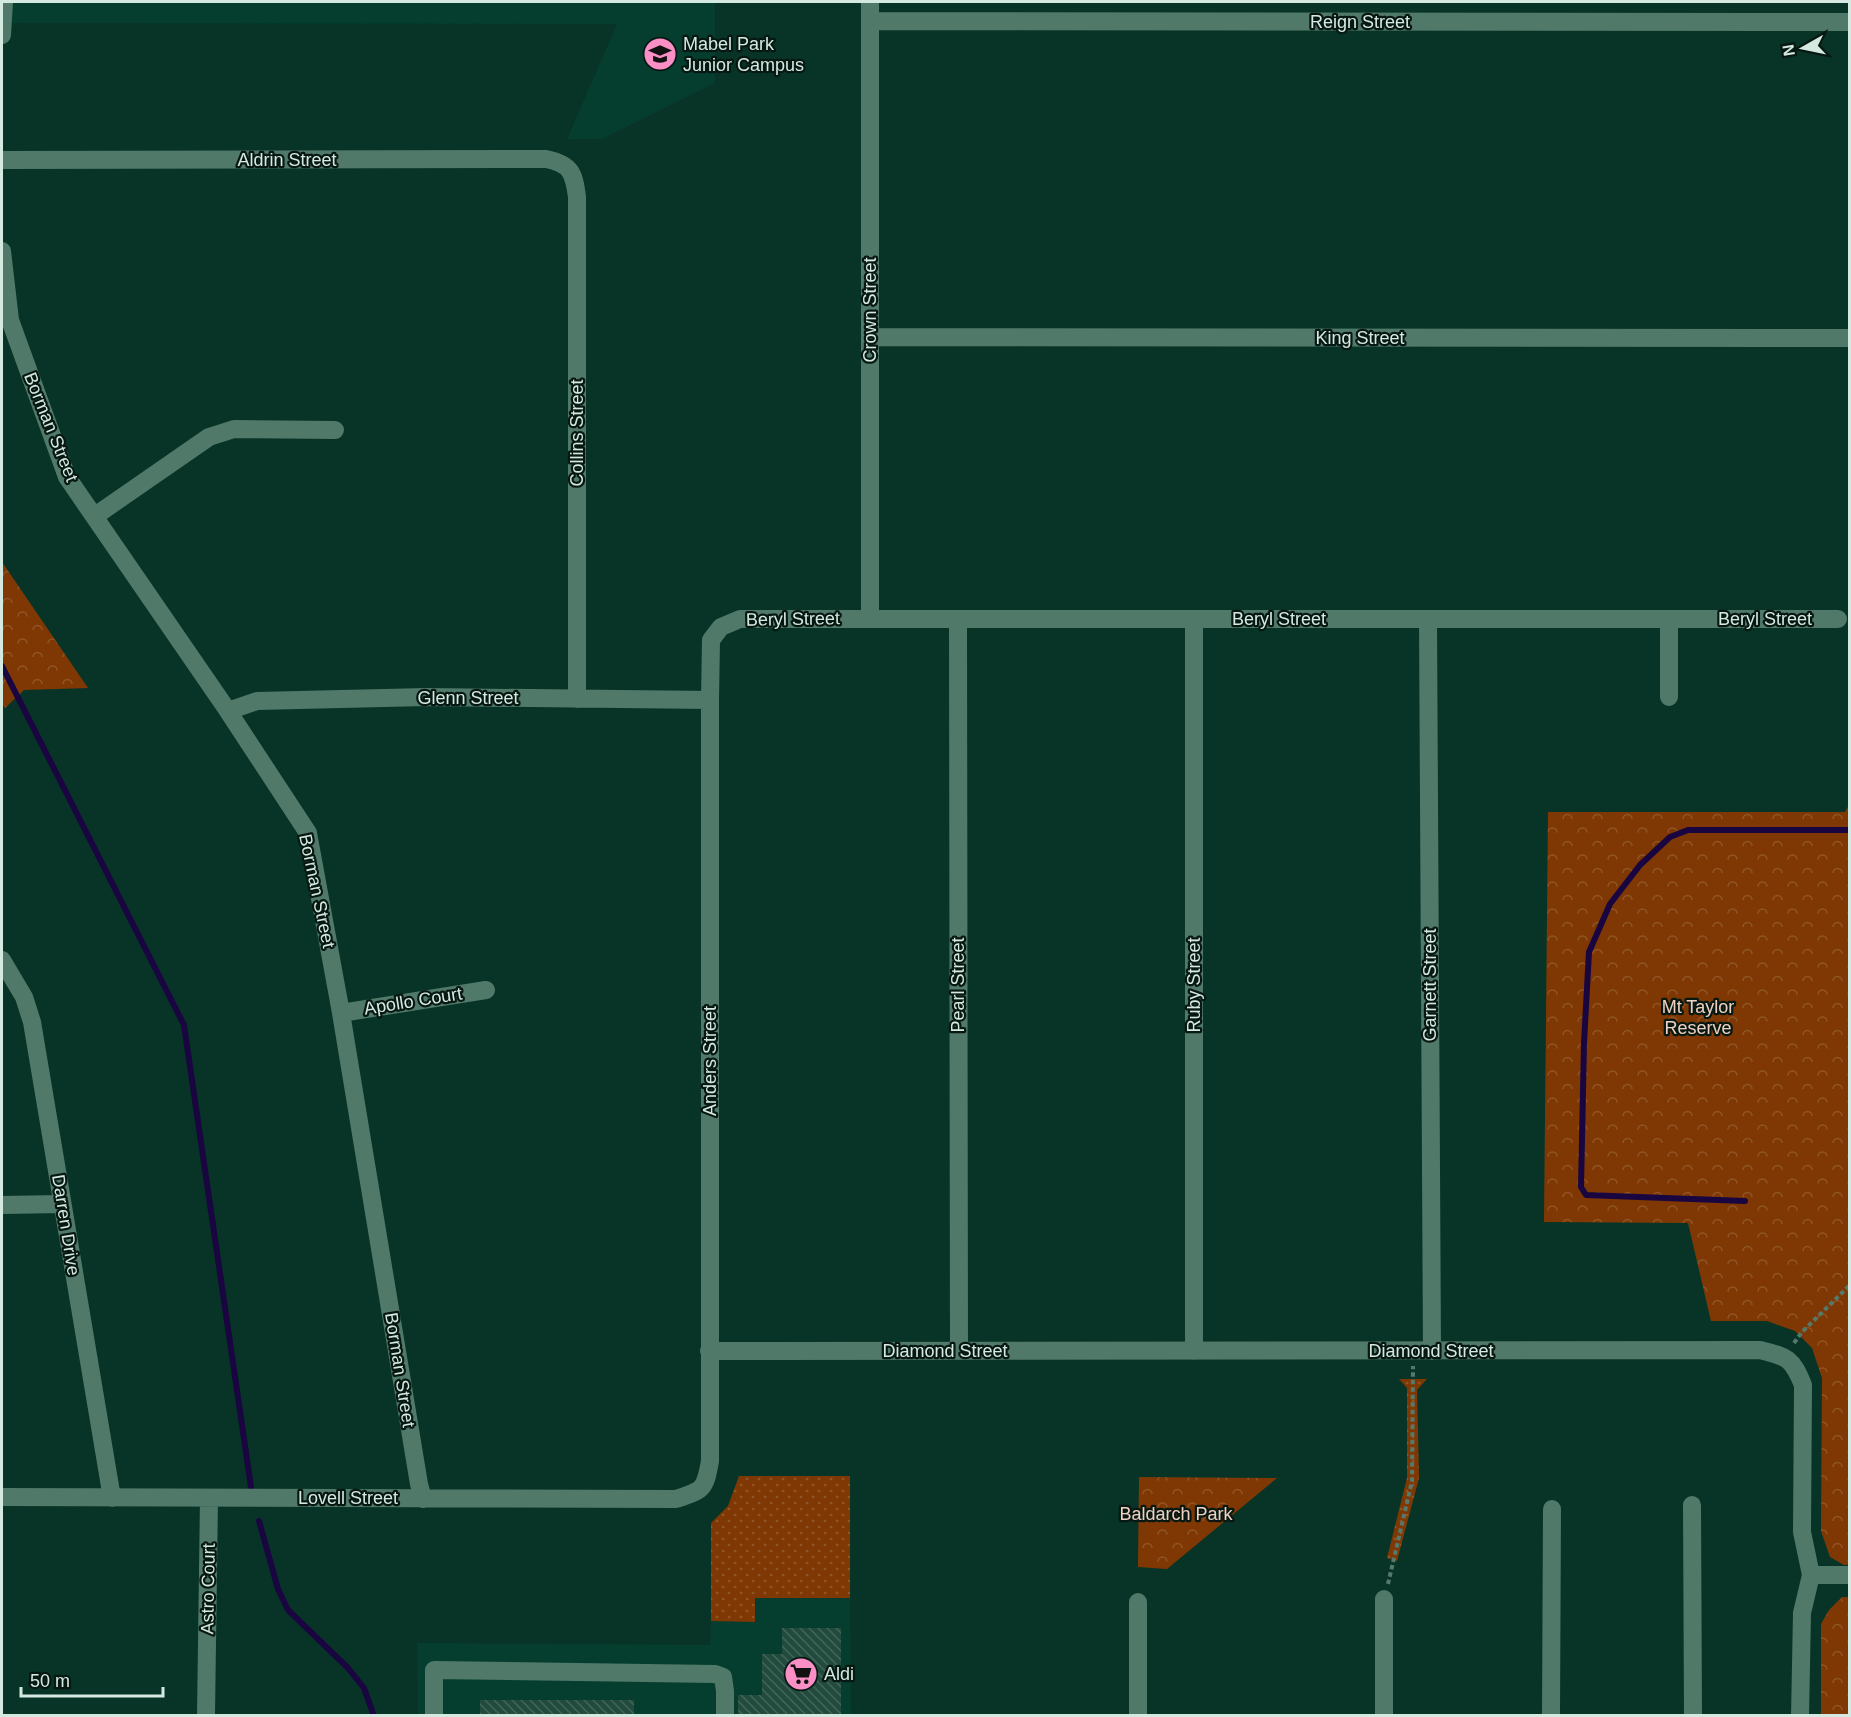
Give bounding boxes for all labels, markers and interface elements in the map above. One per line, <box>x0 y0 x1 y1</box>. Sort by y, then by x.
street label: Reign Street <box>1310 12 1410 32</box>
north arrow <box>1773 18 1833 78</box>
place label: Mabel Park Junior Campus <box>683 34 804 75</box>
school or university icon: Mabel Park Junior Campus <box>642 36 678 72</box>
text: N <box>1779 43 1798 57</box>
street label: Aldrin Street <box>237 150 337 170</box>
street label: Crown Street <box>860 257 880 363</box>
street label: King Street <box>1315 328 1405 348</box>
street label: Borman Street <box>20 369 82 485</box>
street label: Collins Street <box>567 379 587 487</box>
street label: Beryl Street <box>746 608 840 630</box>
street label: Beryl Street <box>1232 609 1326 629</box>
street label: Beryl Street <box>1718 609 1812 629</box>
street label: Glenn Street <box>417 688 519 708</box>
street label: Borman Street <box>295 832 339 950</box>
street label: Garnett Street <box>1420 928 1440 1042</box>
street label: Pearl Street <box>948 937 968 1033</box>
street label: Ruby Street <box>1184 937 1204 1033</box>
street label: Apollo Court <box>363 983 463 1019</box>
park label: Mt Taylor Reserve <box>1662 997 1734 1038</box>
street label: Anders Street <box>700 1006 720 1116</box>
street label: Darren Drive <box>48 1173 84 1277</box>
street label: Borman Street <box>381 1311 419 1429</box>
street label: Diamond Street <box>882 1341 1008 1361</box>
street label: Diamond Street <box>1368 1341 1494 1361</box>
street label: Lovell Street <box>298 1488 398 1508</box>
park label: Baldarch Park <box>1119 1504 1234 1524</box>
street label: Astro Court <box>197 1543 219 1635</box>
supermarket icon: Aldi <box>783 1656 819 1692</box>
scale bar <box>21 1660 164 1698</box>
place label: Aldi <box>824 1664 854 1684</box>
text: 50 m <box>30 1671 70 1691</box>

